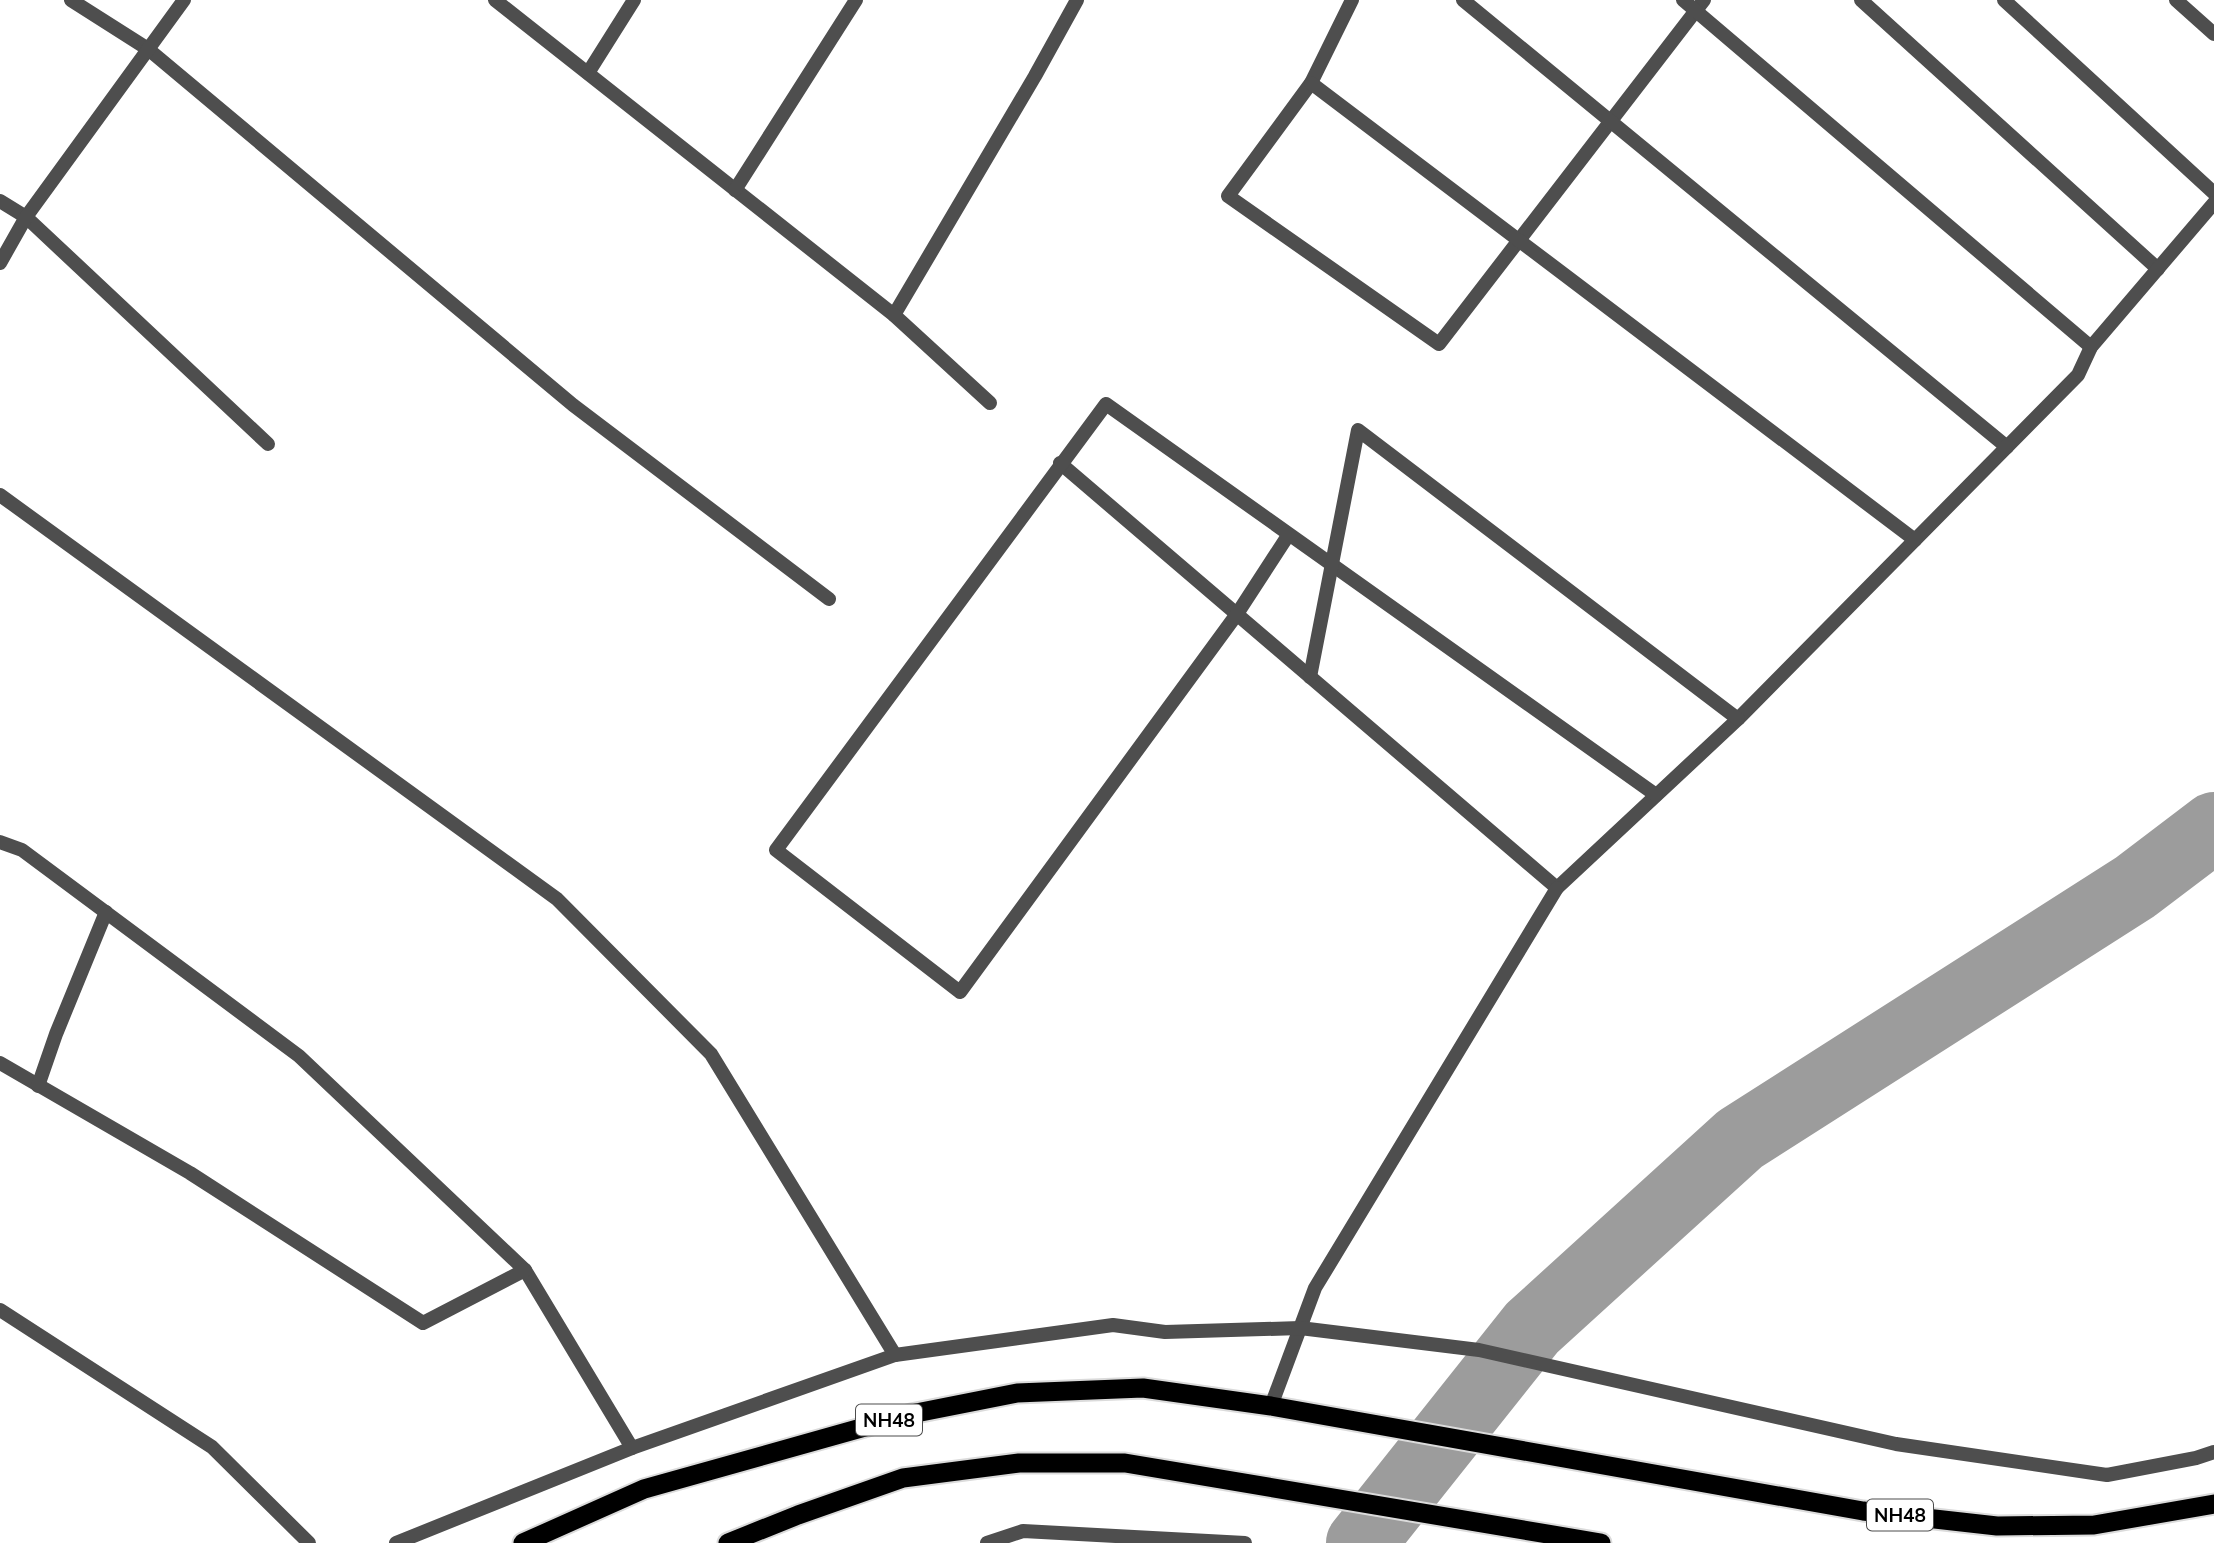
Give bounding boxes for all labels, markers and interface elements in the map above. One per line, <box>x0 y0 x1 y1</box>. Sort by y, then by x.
road number: NH48 <box>856 1404 922 1436</box>
road number: NH48 <box>1867 1499 1933 1530</box>

